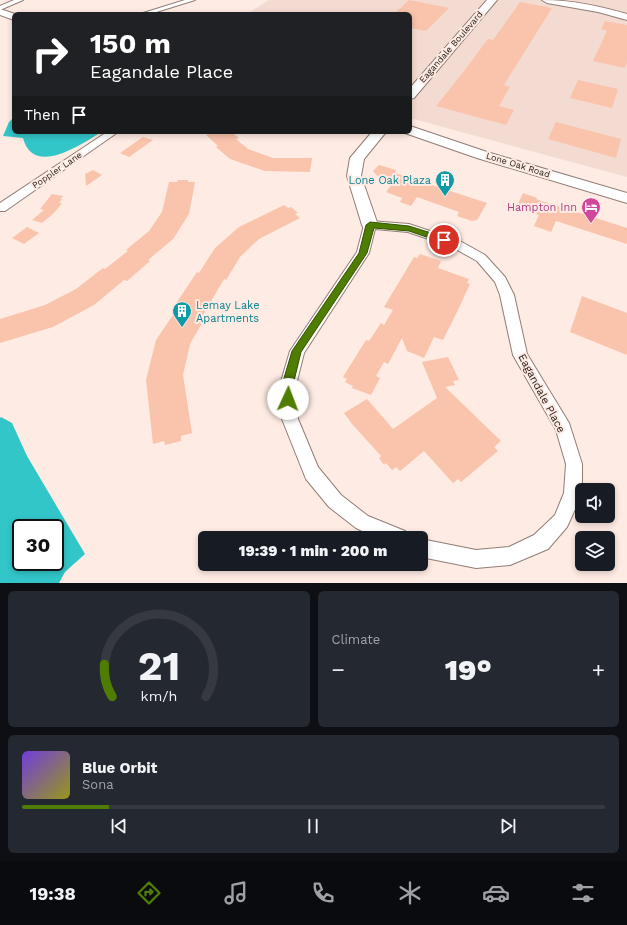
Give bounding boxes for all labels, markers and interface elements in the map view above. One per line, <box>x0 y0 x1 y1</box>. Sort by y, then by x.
street label: Eagandale Boulevard <box>417 9 485 85</box>
text: 150 m <box>90 27 171 60</box>
icon: right <box>24 28 76 80</box>
text: Eagandale Place <box>90 61 233 82</box>
icon: arrive <box>68 104 90 126</box>
text: Then <box>24 106 60 124</box>
street label: Poppler Lane <box>30 150 84 190</box>
street label: Lone Oak Road <box>485 151 551 179</box>
building icon: Lone Oak Plaza <box>434 169 456 197</box>
place label: Lone Oak Plaza <box>348 174 431 187</box>
hotel icon: Hampton Inn <box>580 196 602 224</box>
place label: Hampton Inn <box>507 201 577 214</box>
pin <box>427 223 461 257</box>
icon: arrive <box>433 229 455 251</box>
place label: Lemay Lake Apartments <box>196 299 260 325</box>
building icon: Lemay Lake Apartments <box>171 300 193 328</box>
street label: Eagandale Place <box>515 352 568 435</box>
position arrow <box>267 378 309 420</box>
map controls <box>575 483 615 571</box>
button: sound <box>575 483 615 523</box>
speed limit sign: 30 <box>12 519 64 571</box>
button: layers <box>575 531 615 571</box>
text: 19:39 · 1 min · 200 m <box>239 542 387 560</box>
text: Climate <box>332 632 380 647</box>
text: 21 <box>137 641 180 690</box>
text: 19° <box>445 652 492 687</box>
text: − <box>332 657 345 682</box>
text: + <box>592 657 605 682</box>
text: km/h <box>140 688 177 704</box>
text: Blue Orbit <box>82 759 157 777</box>
text: Sona <box>82 777 114 792</box>
icon: previous <box>108 815 130 837</box>
icon: pause <box>302 815 324 837</box>
icon: next <box>497 815 519 837</box>
icon: directions <box>135 879 163 907</box>
icon: music <box>222 879 250 907</box>
icon: phone <box>309 879 337 907</box>
icon: climate <box>396 879 424 907</box>
icon: car <box>482 879 510 907</box>
icon: filters <box>569 879 597 907</box>
text: 19:38 <box>29 883 76 904</box>

